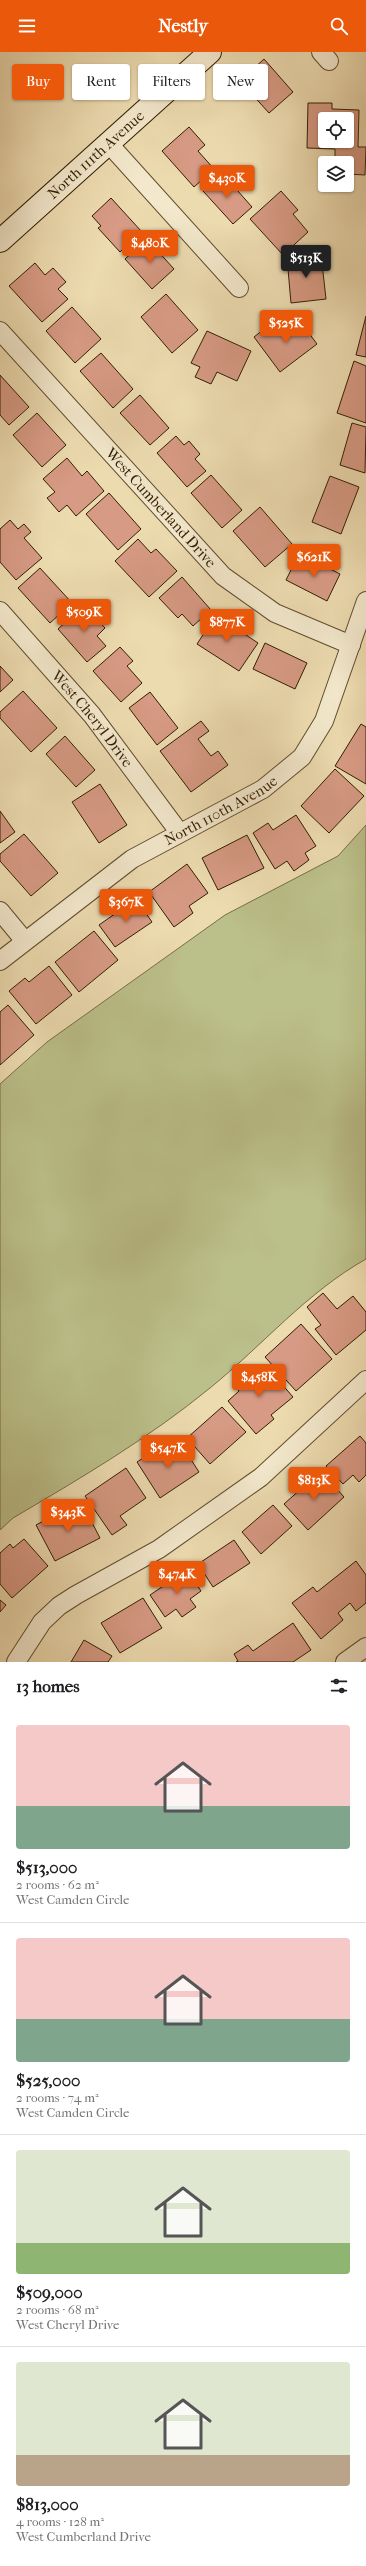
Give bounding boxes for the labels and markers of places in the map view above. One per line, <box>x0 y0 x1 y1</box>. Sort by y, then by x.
pin: $430K <box>199 165 255 199</box>
pin: $480K <box>122 230 178 264</box>
pin: $513K <box>278 245 334 279</box>
pin: $525K <box>258 310 314 344</box>
pin: $621K <box>286 544 342 578</box>
pin: $509K <box>56 599 112 633</box>
pin: $877K <box>199 609 255 643</box>
pin: $367K <box>98 889 154 923</box>
pin: $458K <box>231 1364 287 1398</box>
pin: $547K <box>140 1435 196 1469</box>
pin: $813K <box>286 1467 342 1501</box>
pin: $343K <box>40 1499 96 1533</box>
pin: $474K <box>149 1561 205 1595</box>

